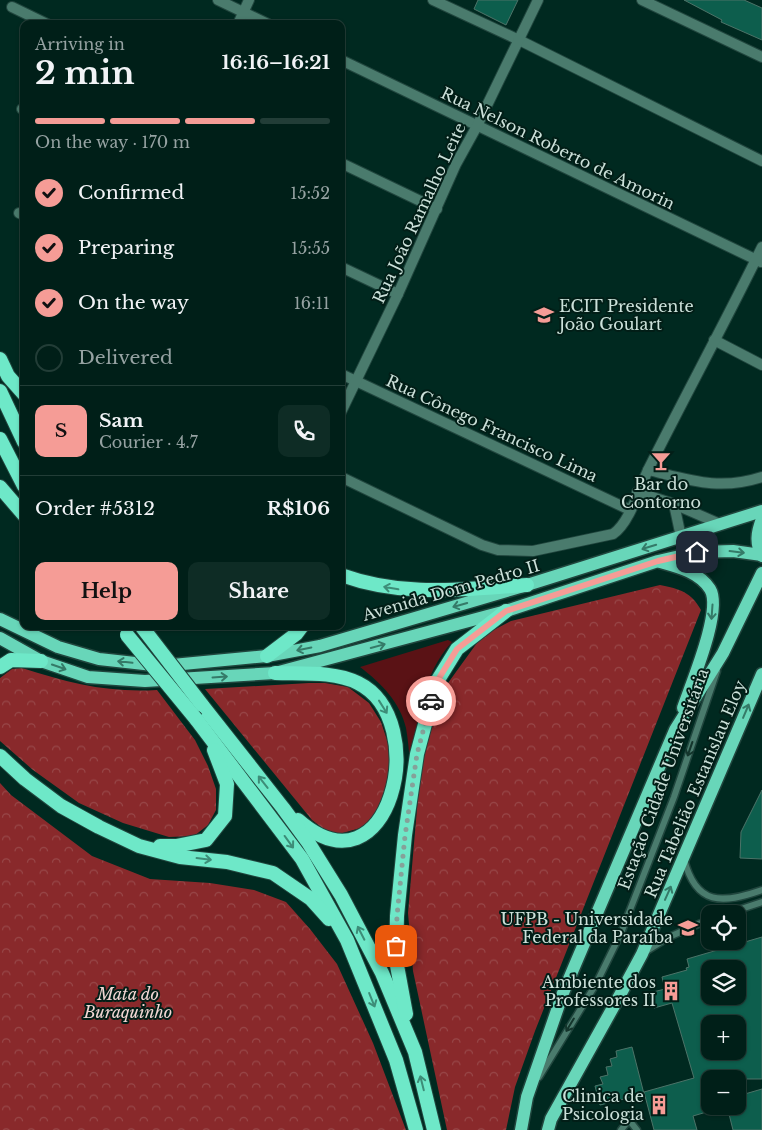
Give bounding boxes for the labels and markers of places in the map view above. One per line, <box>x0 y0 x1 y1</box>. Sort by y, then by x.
place label: ECIT Presidente João Goulart <box>557 296 694 334</box>
school or university icon: ECIT Presidente João Goulart <box>533 304 555 326</box>
bar icon: Bar do Contorno <box>650 450 672 472</box>
place label: Bar do Contorno <box>621 474 701 512</box>
pin <box>676 531 718 573</box>
place label: UFPB - Universidade Federal da Paraíba <box>500 909 673 947</box>
school or university icon: UFPB - Universidade Federal da Paraíba <box>677 917 699 939</box>
pin <box>375 925 417 967</box>
place label: Ambiente dos Professores II <box>541 972 656 1010</box>
building icon: Ambiente dos Professores II <box>660 980 682 1002</box>
place label: Clinica de Psicologia <box>562 1086 644 1124</box>
building icon: Clinica de Psicologia <box>648 1094 670 1116</box>

